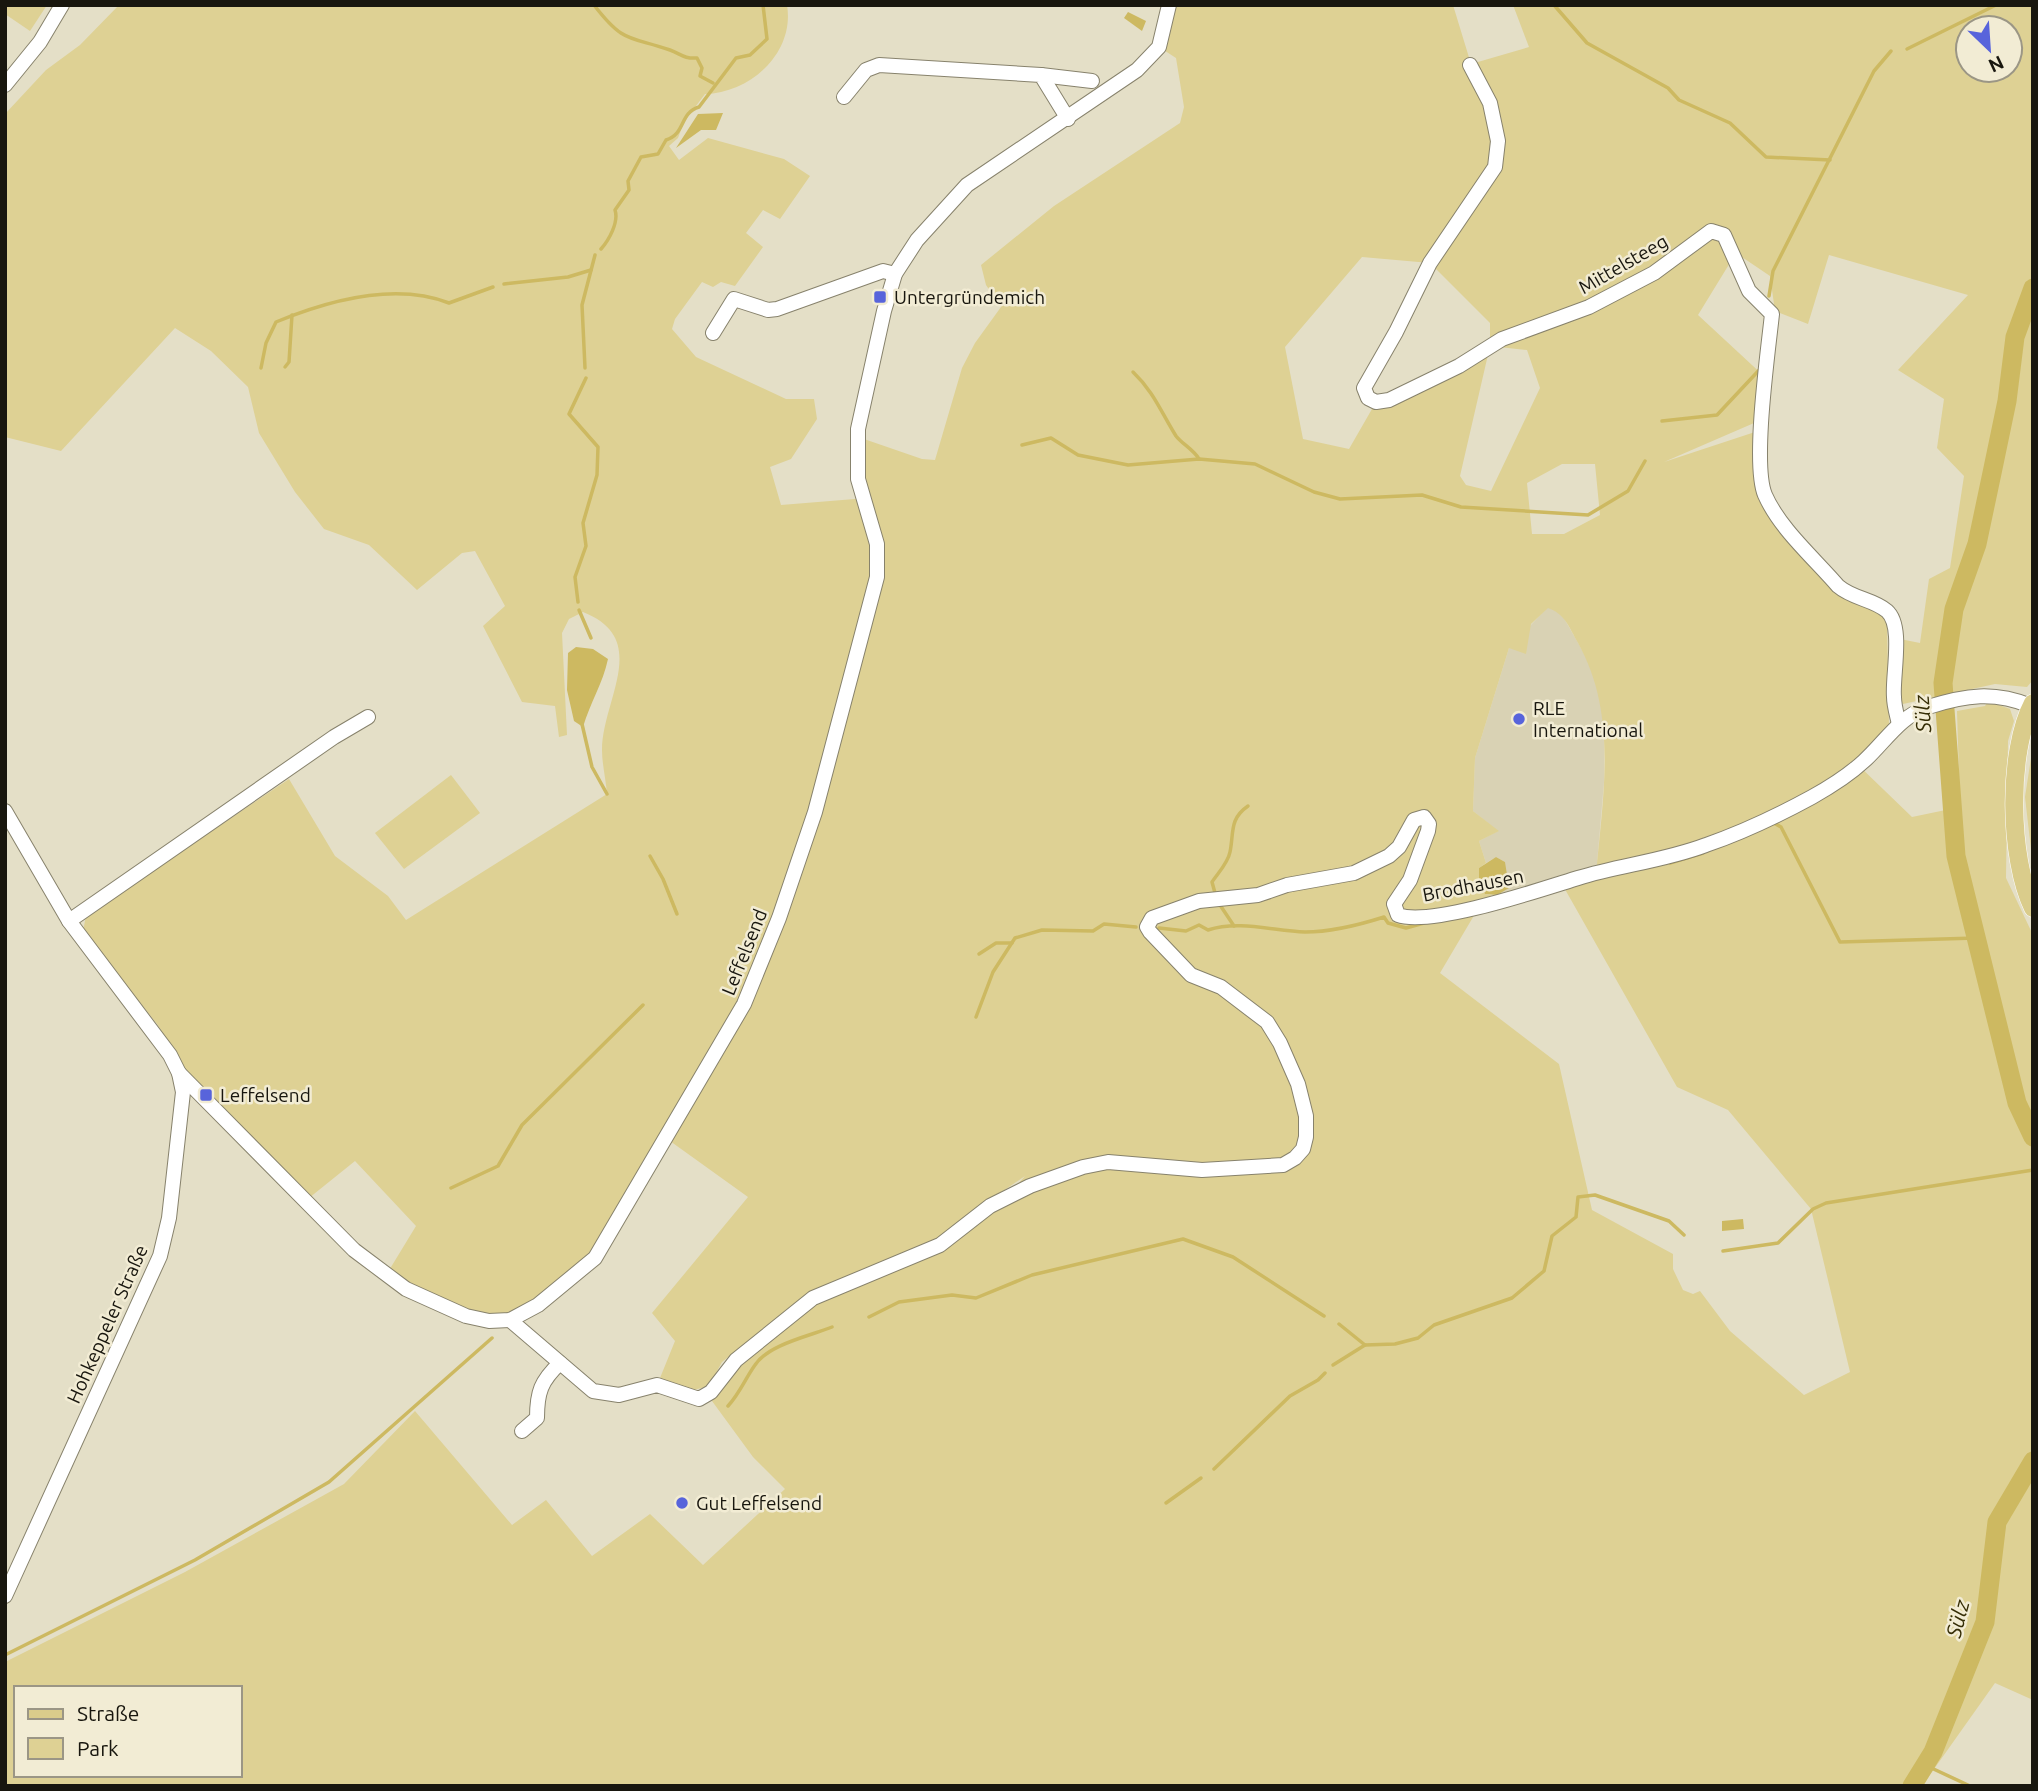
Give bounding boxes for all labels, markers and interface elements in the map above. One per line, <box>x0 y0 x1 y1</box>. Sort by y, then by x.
north arrow <box>1954 14 2024 84</box>
text: N <box>1985 51 2007 77</box>
street label: Mittelsteeg <box>1575 230 1671 298</box>
place label: Untergründemich <box>894 286 1045 308</box>
marker: Untergründemich <box>872 289 888 305</box>
water label: Sülz <box>1909 693 1935 735</box>
place label: RLE International <box>1533 697 1643 741</box>
marker: RLE International <box>1511 711 1527 727</box>
street label: Brodhausen <box>1421 864 1525 906</box>
street label: Leffelsend <box>717 906 771 998</box>
place label: Leffelsend <box>220 1084 311 1106</box>
marker: Leffelsend <box>198 1087 214 1103</box>
street label: Hohkeppeler Straße <box>62 1241 152 1407</box>
place label: Gut Leffelsend <box>696 1492 822 1514</box>
marker: Gut Leffelsend <box>674 1495 690 1511</box>
water label: Sülz <box>1940 1596 1974 1641</box>
legend <box>14 1686 242 1777</box>
text: Straße <box>77 1701 139 1725</box>
text: Park <box>77 1736 119 1760</box>

